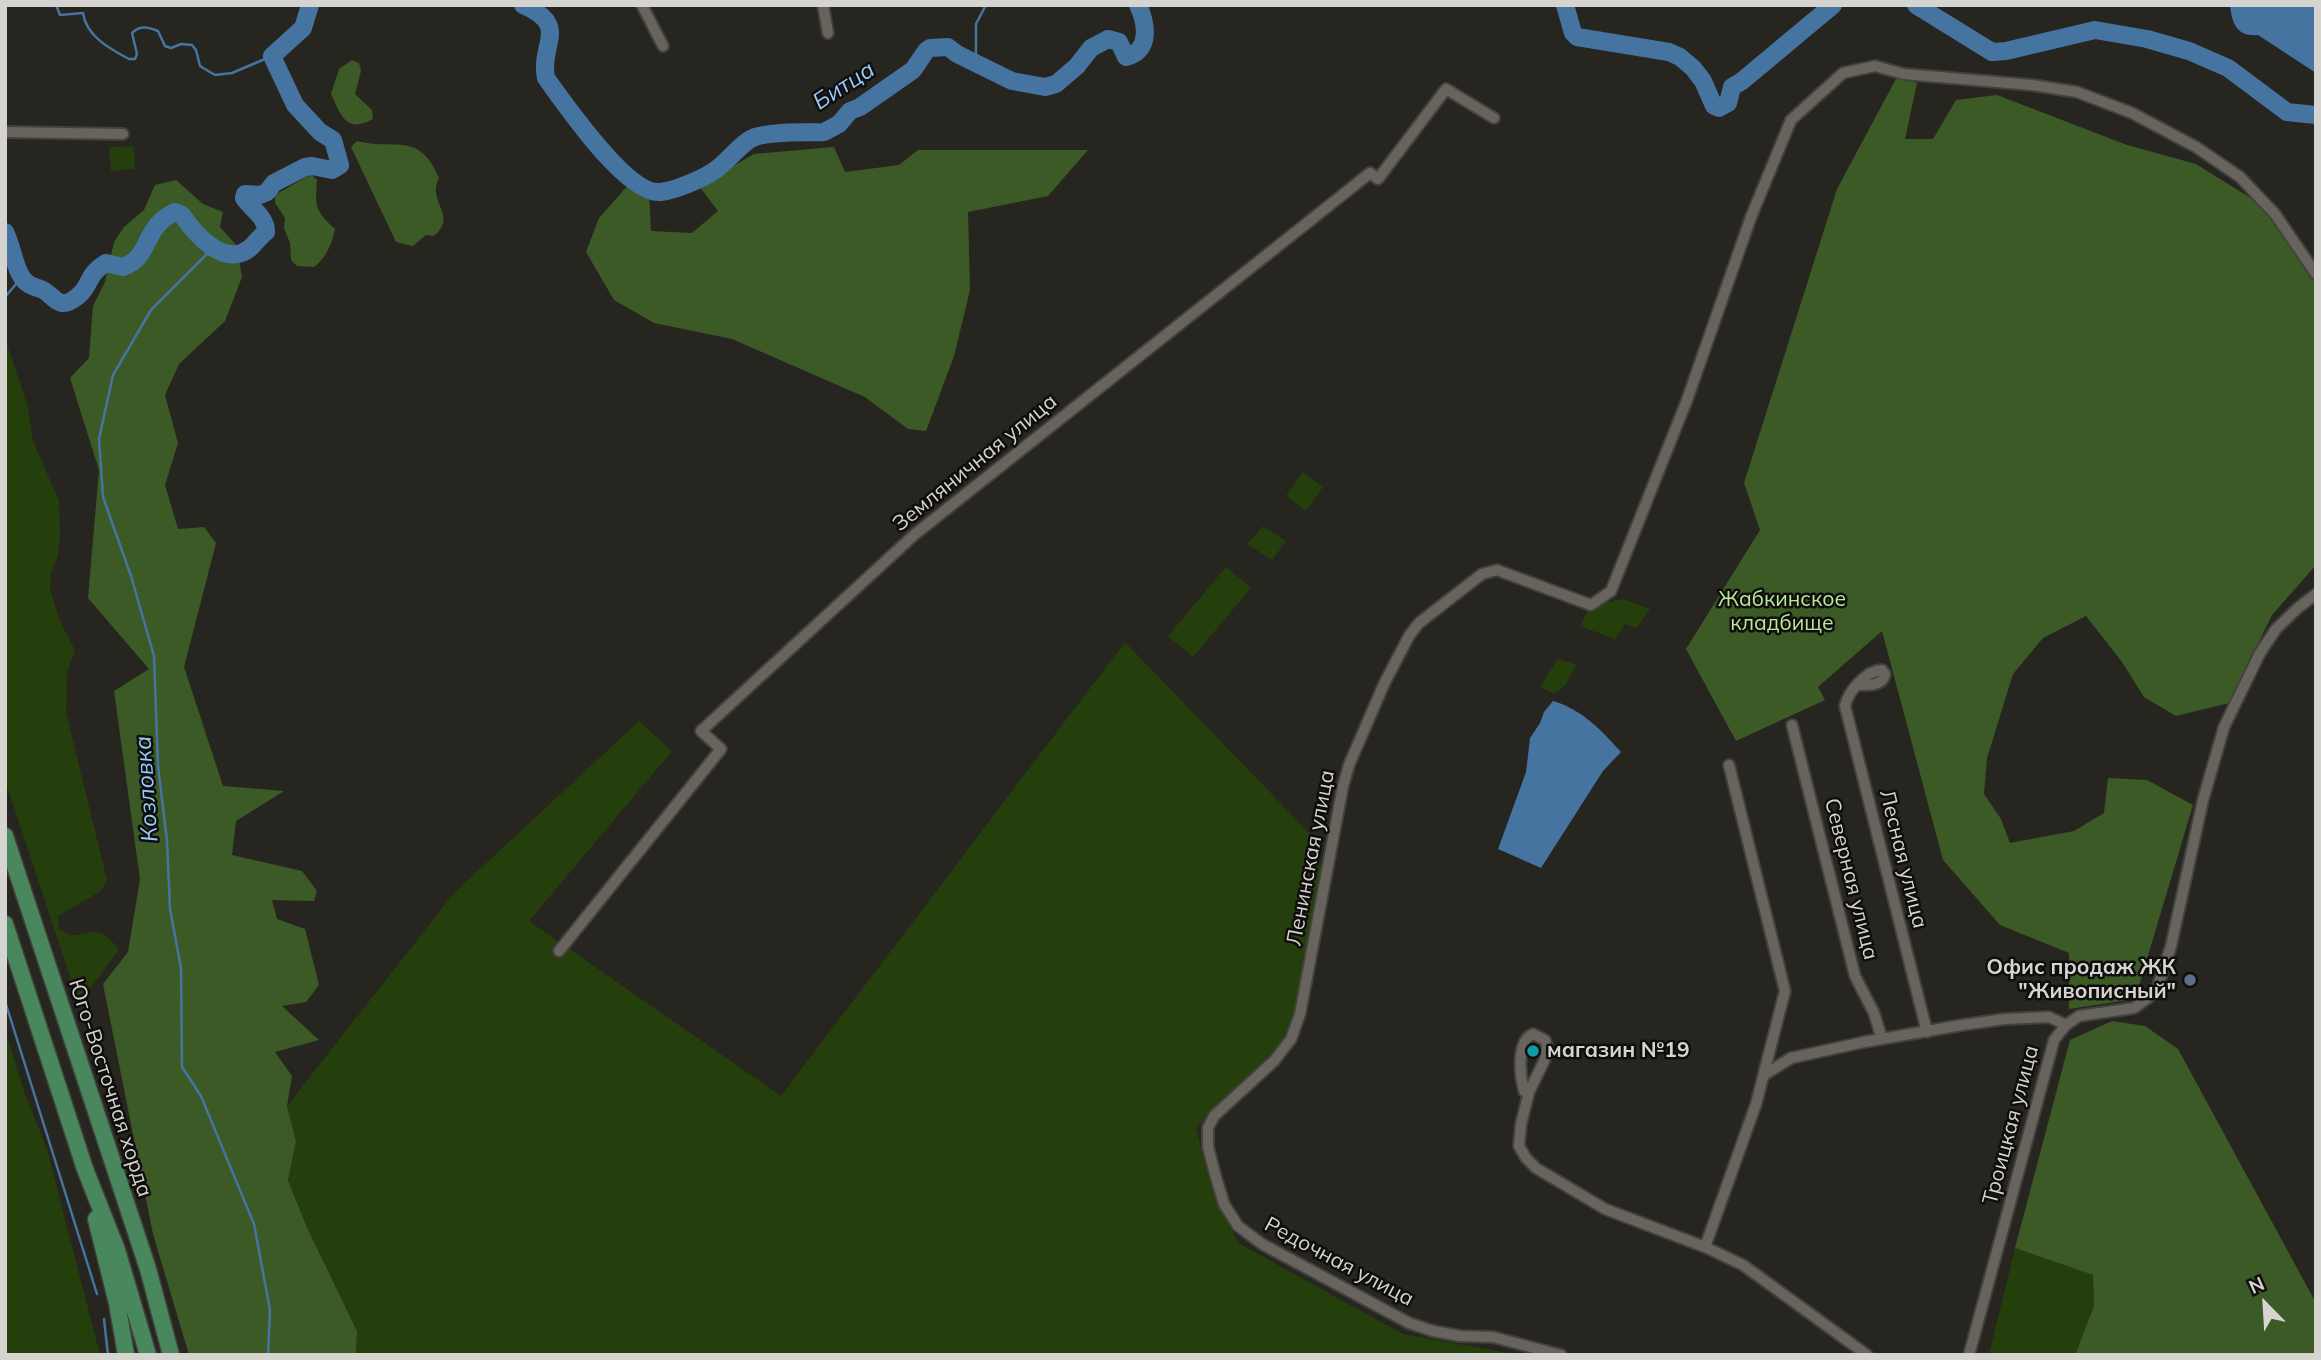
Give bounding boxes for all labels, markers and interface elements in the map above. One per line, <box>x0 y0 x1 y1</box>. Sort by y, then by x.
water label: Битца <box>808 56 880 116</box>
street label: Земляничная улица <box>888 389 1062 537</box>
park label: Жабкинское кладбище <box>1718 587 1846 637</box>
water label: Козловка <box>130 735 164 843</box>
street label: Ленинская улица <box>1282 768 1340 948</box>
street label: Лесная улица <box>1874 787 1932 931</box>
street label: Северная улица <box>1819 796 1883 962</box>
place label: Офис продаж ЖК "Живописный" <box>1986 955 2176 1005</box>
marker: Офис продаж ЖК "Живописный" <box>2182 972 2198 988</box>
street label: Юго-Восточная хорда <box>63 976 157 1200</box>
place label: магазин №19 <box>1547 1038 1690 1064</box>
marker: магазин №19 <box>1525 1043 1541 1059</box>
street label: Троицкая улица <box>1978 1043 2044 1207</box>
street label: Редочная улица <box>1260 1212 1418 1312</box>
north arrow <box>2230 1269 2300 1339</box>
text: N <box>2245 1271 2268 1299</box>

